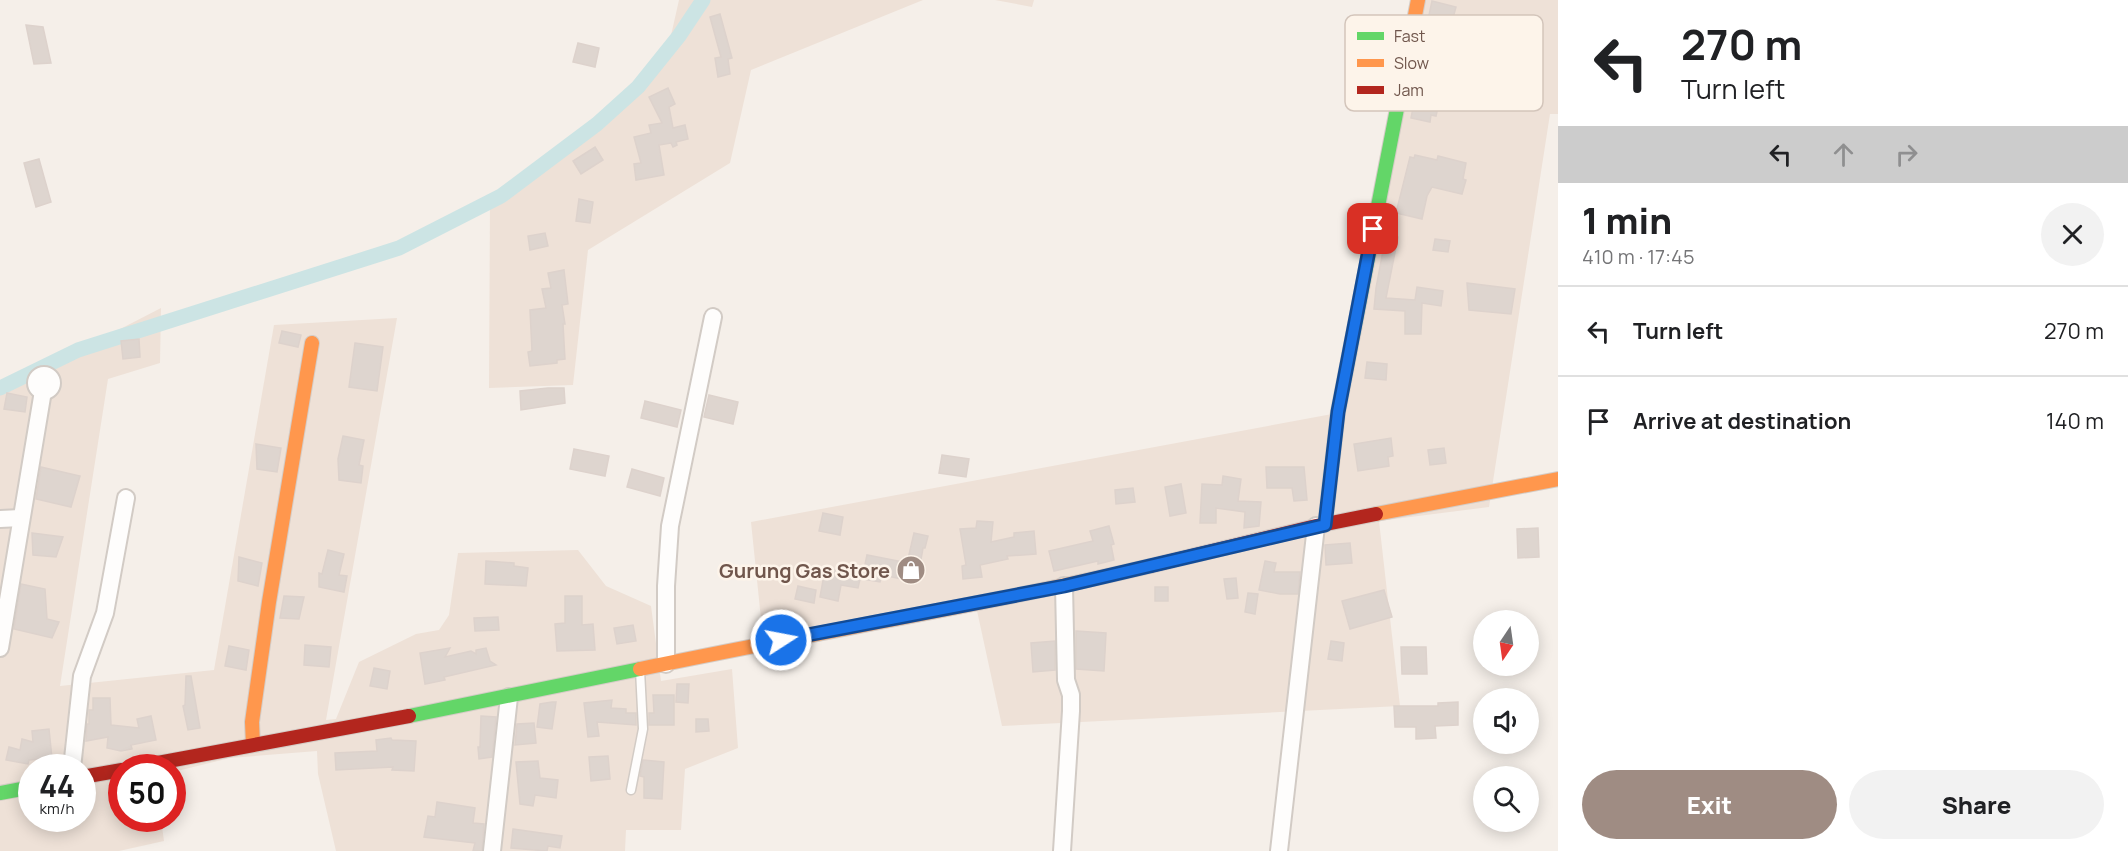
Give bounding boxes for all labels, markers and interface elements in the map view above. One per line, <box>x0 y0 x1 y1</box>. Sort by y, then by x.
legend <box>1345 15 1543 111</box>
text: 270 m <box>1681 15 1802 73</box>
icon: left <box>1582 24 1660 102</box>
text: Fast <box>1394 25 1425 47</box>
text: Slow <box>1394 52 1429 74</box>
text: Turn left <box>1681 70 1785 107</box>
text: Jam <box>1394 79 1424 101</box>
icon: left <box>1764 138 1797 171</box>
icon: ahead <box>1827 138 1860 171</box>
icon: right <box>1890 138 1923 171</box>
text: 1 min <box>1582 196 1672 245</box>
pin <box>1347 203 1398 254</box>
button: close <box>2041 203 2104 266</box>
icon: arrive <box>1356 212 1389 245</box>
text: 410 m · 17:45 <box>1582 243 1694 270</box>
icon: left <box>1582 315 1615 348</box>
text: Turn left <box>1633 316 1723 346</box>
text: 270 m <box>2044 316 2104 346</box>
icon: arrive <box>1582 405 1615 438</box>
text: Arrive at destination <box>1633 406 1851 436</box>
text: 140 m <box>2046 406 2104 436</box>
shop icon: Gurung Gas Store <box>895 554 927 586</box>
place label: Gurung Gas Store <box>719 557 890 584</box>
position arrow <box>749 608 813 672</box>
north arrow <box>1473 610 1539 676</box>
map controls <box>1473 610 1539 832</box>
button: sound <box>1473 688 1539 754</box>
speed limit sign: 50 <box>108 754 186 832</box>
text: 44 <box>39 765 75 806</box>
button: search <box>1473 766 1539 832</box>
button: Exit <box>1582 770 1837 839</box>
button: Share <box>1849 770 2104 839</box>
text: km/h <box>40 798 74 819</box>

